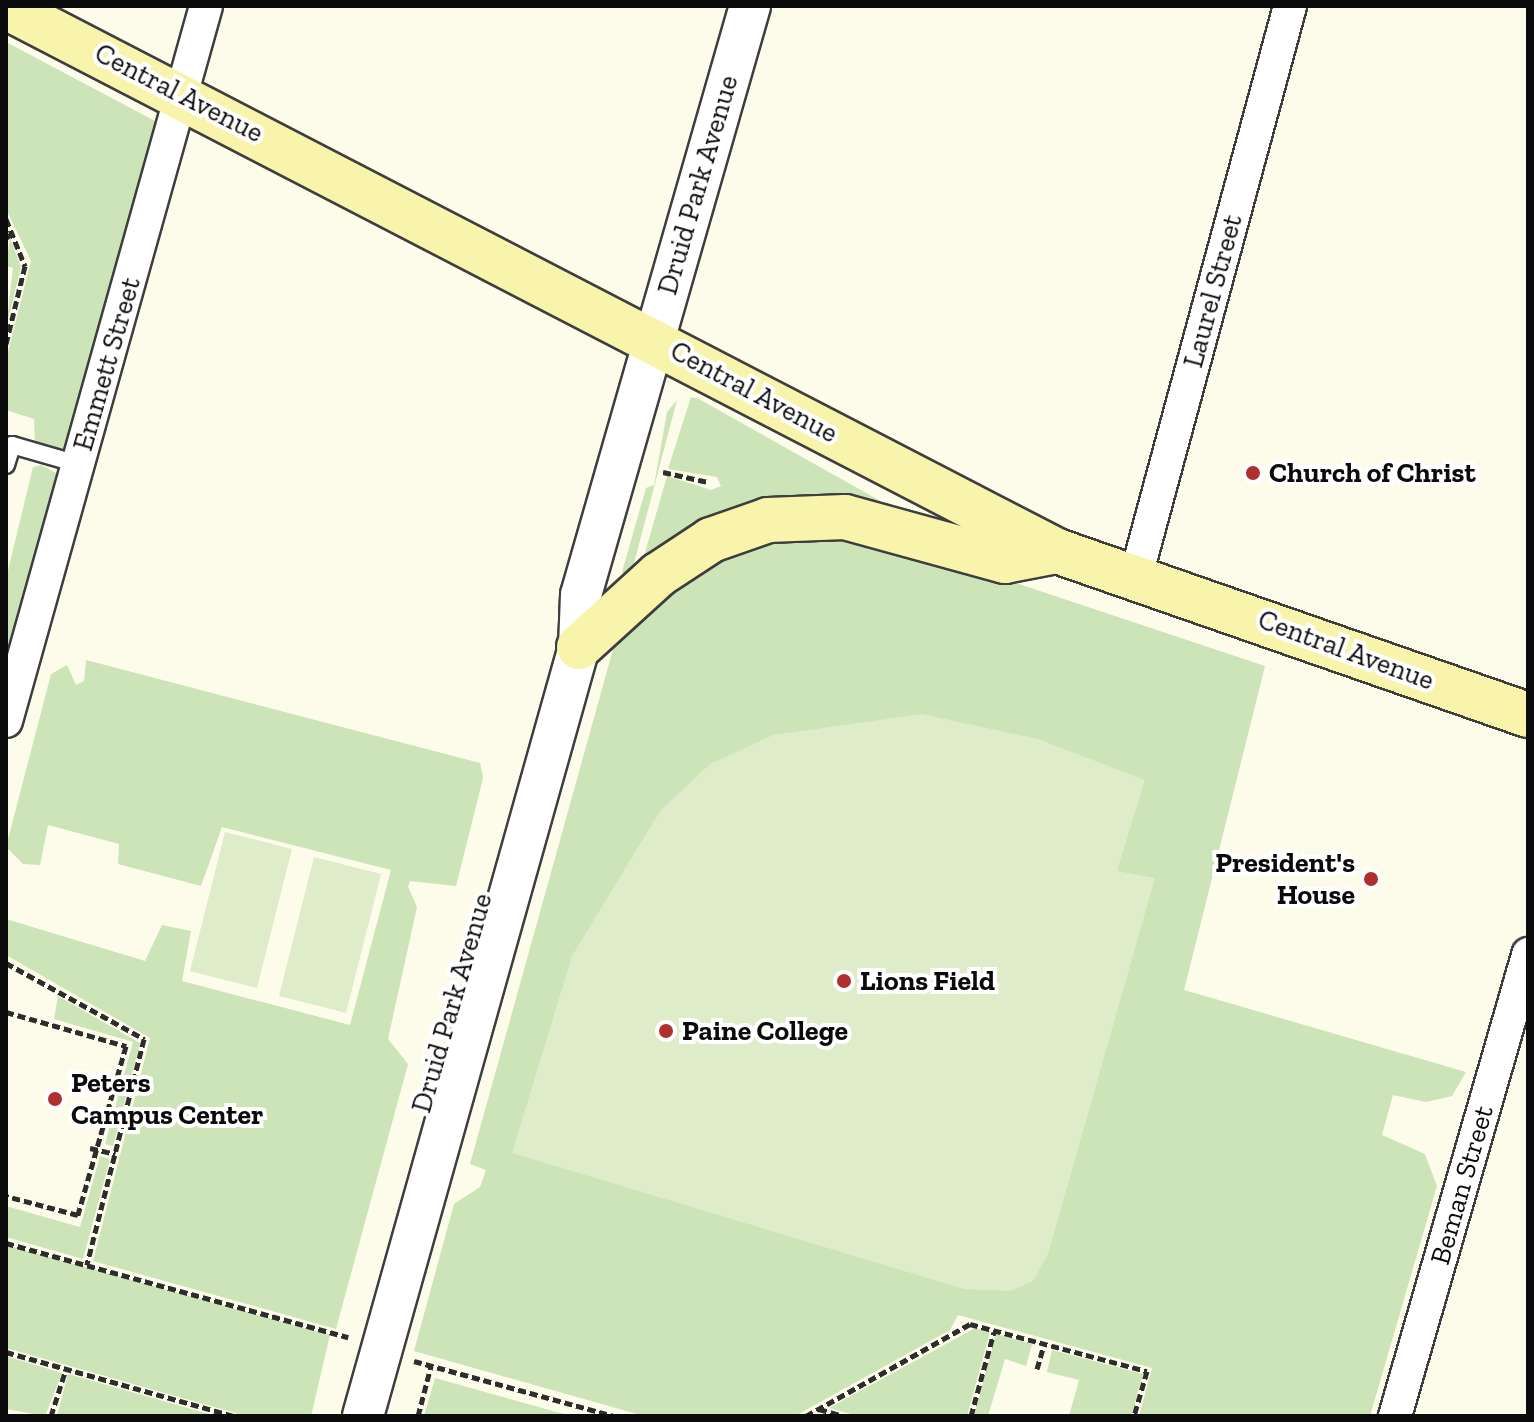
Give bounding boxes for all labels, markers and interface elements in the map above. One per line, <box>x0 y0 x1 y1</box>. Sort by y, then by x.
street label: Central Avenue <box>89 36 269 150</box>
street label: Druid Park Avenue <box>651 71 745 299</box>
street label: Laurel Street <box>1176 211 1250 371</box>
street label: Emmett Street <box>66 273 148 455</box>
street label: Central Avenue <box>664 334 844 450</box>
place label: Church of Christ <box>1269 456 1475 490</box>
marker: Church of Christ <box>1244 464 1262 482</box>
street label: Central Avenue <box>1253 602 1439 698</box>
place label: President's House <box>1215 846 1355 912</box>
marker: President's House <box>1362 870 1380 888</box>
street label: Druid Park Avenue <box>405 889 499 1117</box>
place label: Lions Field <box>860 964 995 998</box>
marker: Lions Field <box>835 972 853 990</box>
place label: Paine College <box>682 1014 848 1048</box>
marker: Paine College <box>657 1022 675 1040</box>
place label: Peters Campus Center <box>71 1066 263 1132</box>
marker: Peters Campus Center <box>46 1090 64 1108</box>
street label: Beman Street <box>1423 1102 1501 1268</box>

